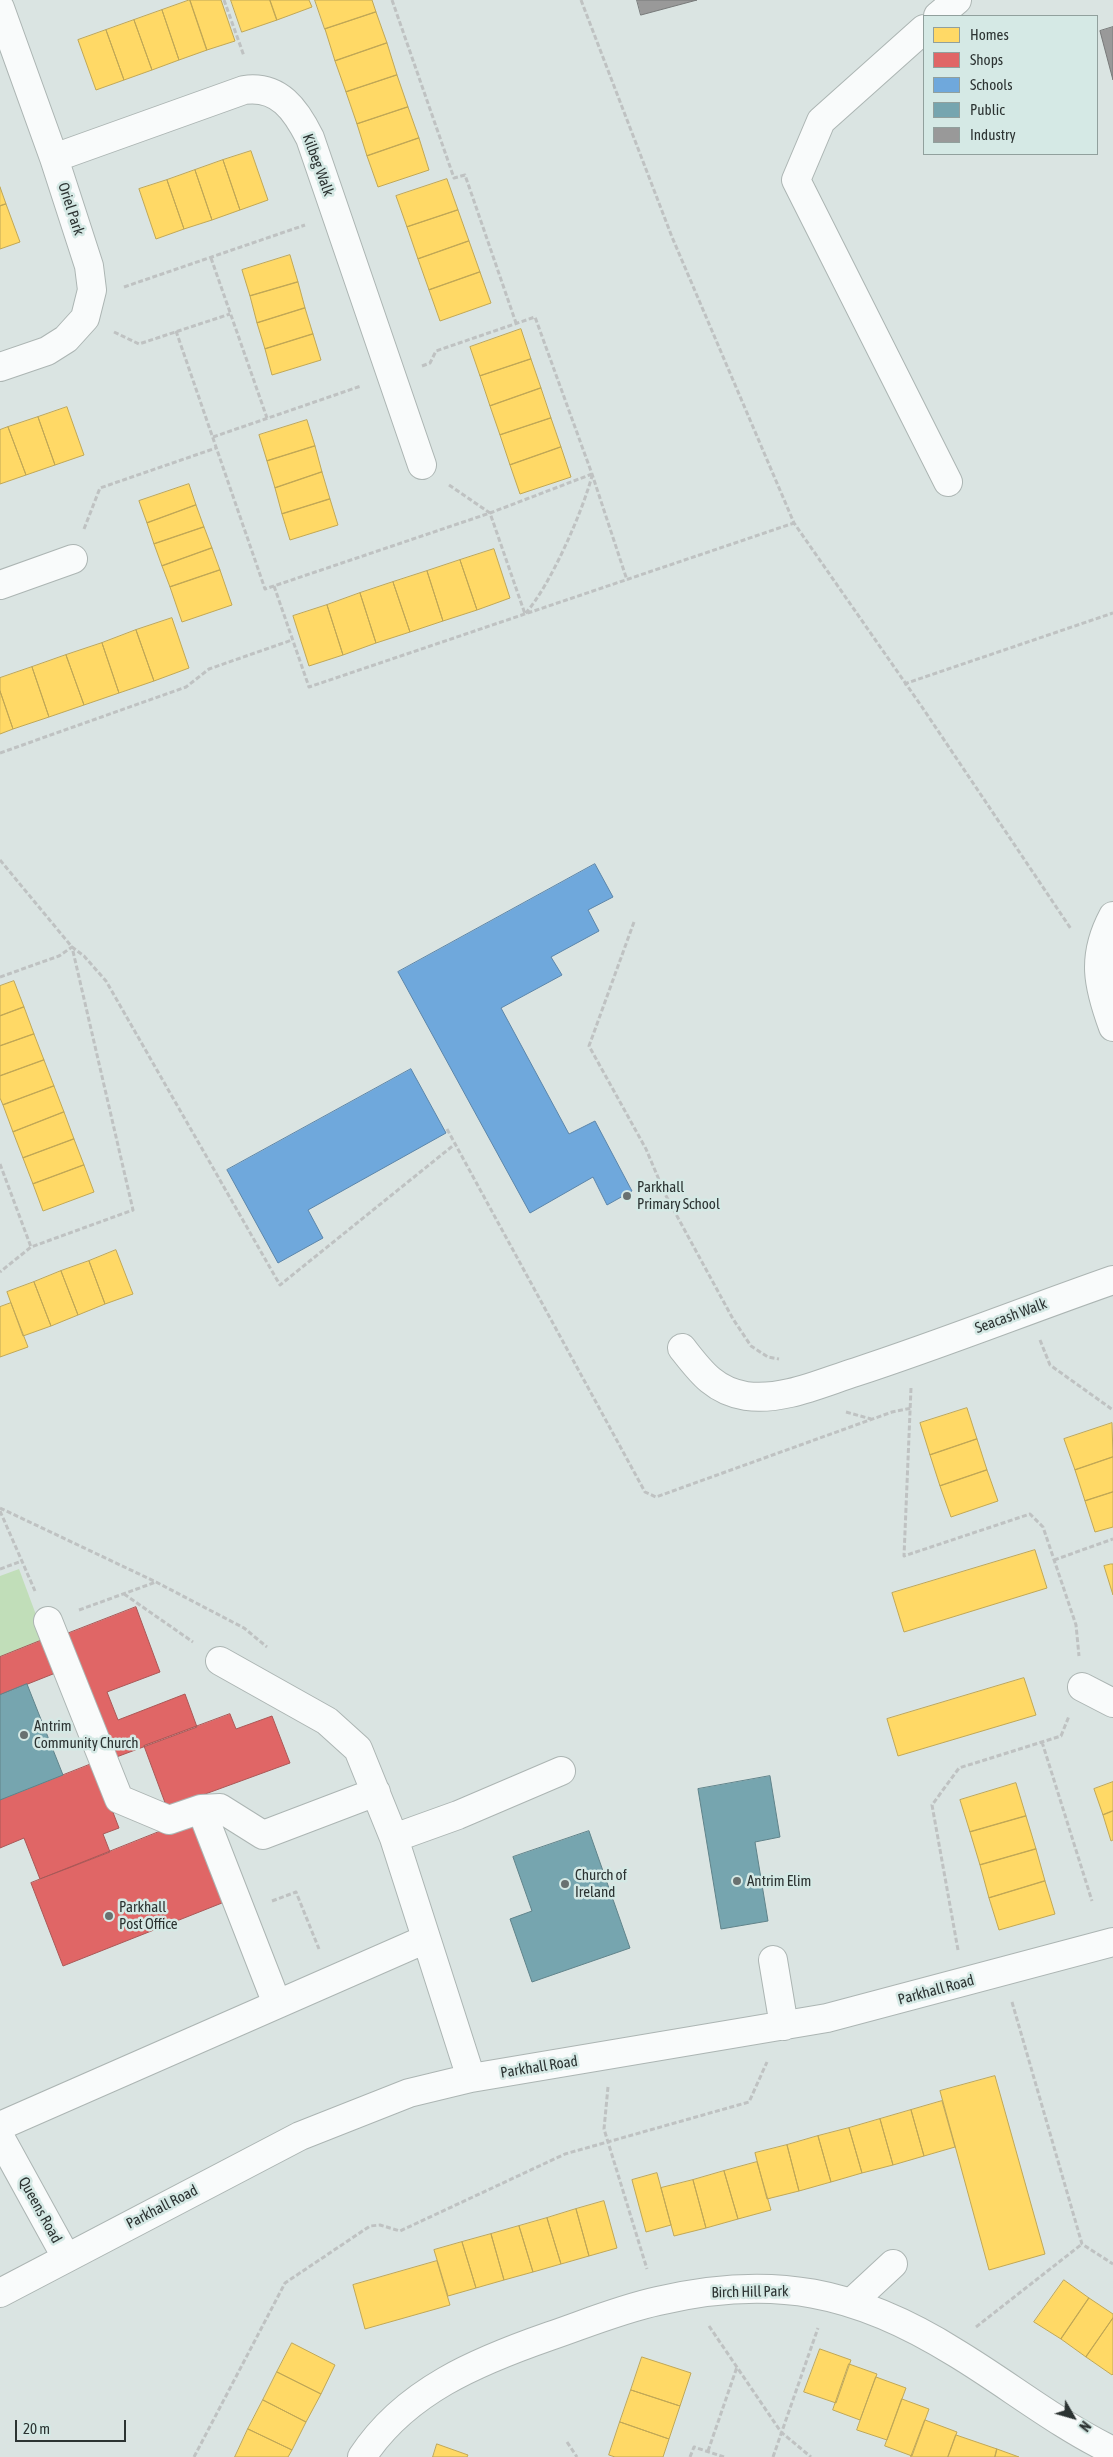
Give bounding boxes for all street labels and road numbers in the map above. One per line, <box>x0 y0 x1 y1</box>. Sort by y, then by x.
street label: Kilbeg Walk <box>298 131 338 199</box>
street label: Oriel Park <box>54 180 88 238</box>
street label: Seacash Walk <box>973 1295 1049 1337</box>
street label: Parkhall Road <box>896 1971 976 2009</box>
street label: Parkhall Road <box>499 2052 579 2082</box>
street label: Queens Road <box>14 2174 66 2246</box>
street label: Parkhall Road <box>123 2181 201 2233</box>
street label: Birch Hill Park <box>711 2282 789 2302</box>

